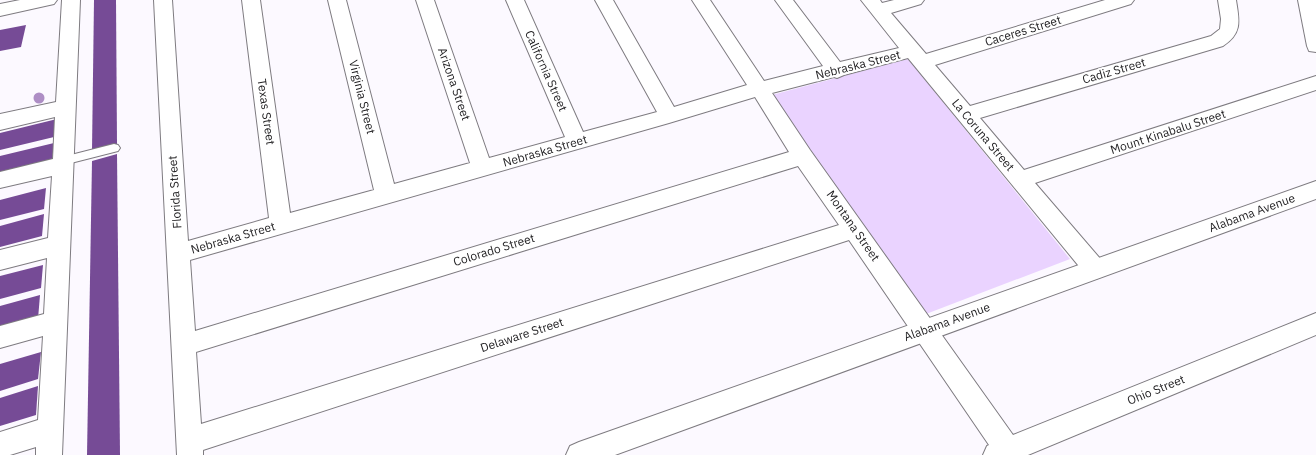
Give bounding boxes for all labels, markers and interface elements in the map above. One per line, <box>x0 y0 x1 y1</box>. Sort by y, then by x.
street label: Caceres Street <box>983 12 1063 49</box>
street label: California Street <box>522 28 571 114</box>
street label: Arizona Street <box>435 45 474 122</box>
street label: Nebraska Street <box>814 47 902 82</box>
street label: Cadiz Street <box>1080 54 1147 87</box>
street label: Virginia Street <box>346 58 379 135</box>
street label: Texas Street <box>254 78 279 146</box>
street label: La Coruna Street <box>949 96 1018 174</box>
street label: Mount Kinabalu Street <box>1108 106 1227 157</box>
street label: Nebraska Street <box>501 131 589 170</box>
street label: Florida Street <box>164 155 185 229</box>
street label: Montana Street <box>823 187 883 264</box>
street label: Alabama Avenue <box>1207 190 1297 235</box>
street label: Nebraska Street <box>189 218 277 257</box>
street label: Colorado Street <box>451 230 536 269</box>
street label: Alabama Avenue <box>902 299 992 344</box>
street label: Delaware Street <box>478 314 565 355</box>
street label: Ohio Street <box>1125 371 1187 408</box>

